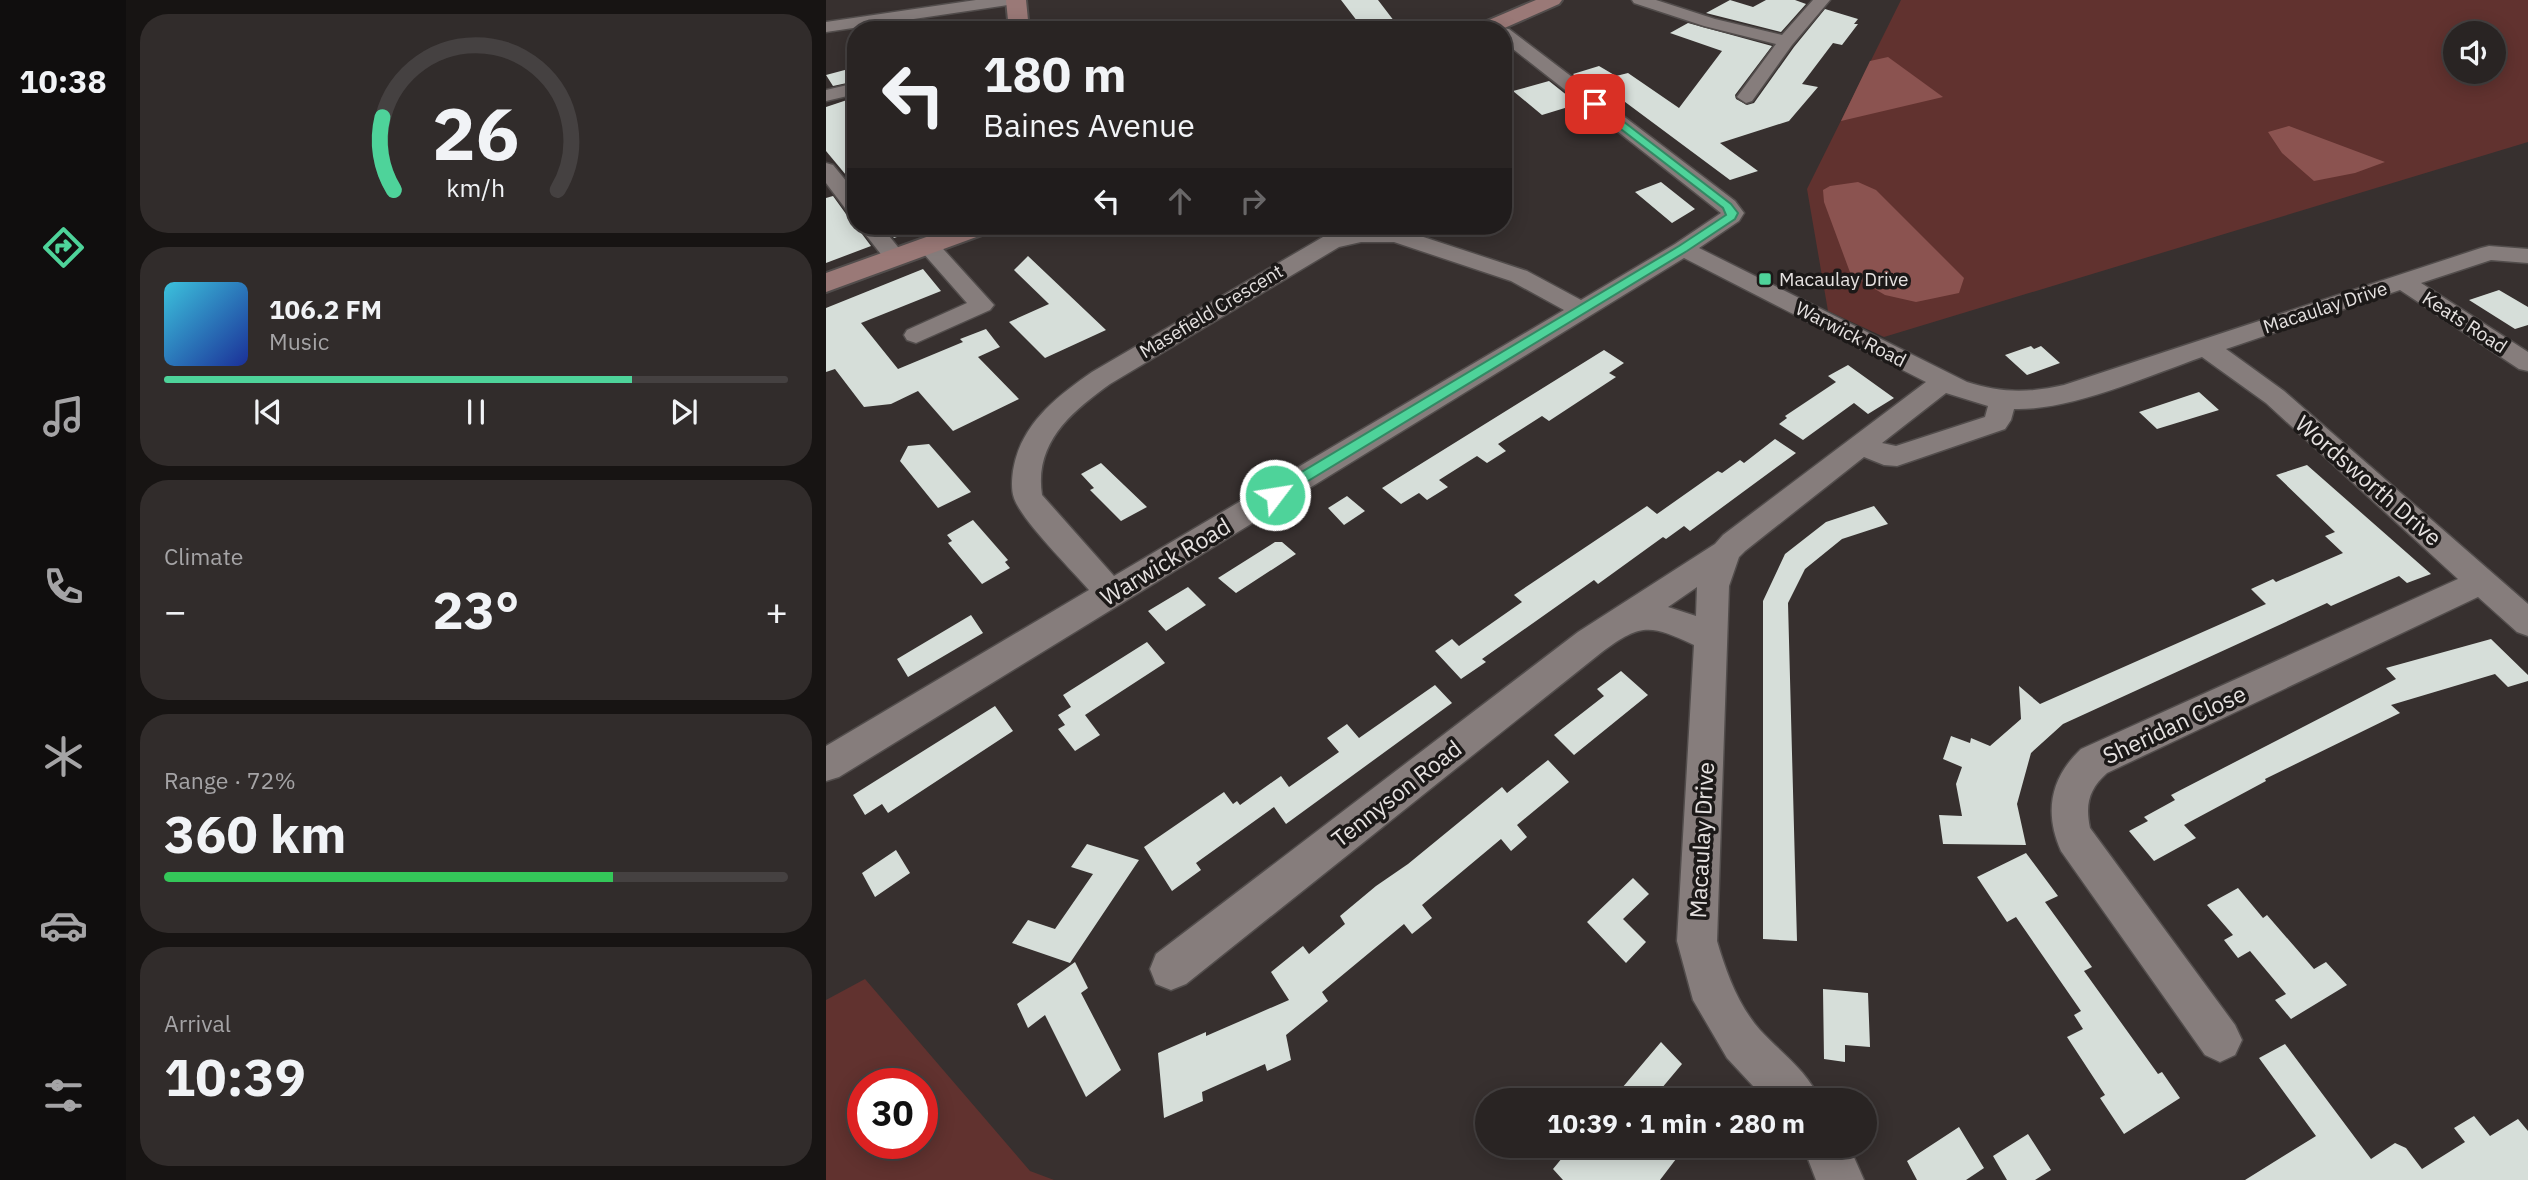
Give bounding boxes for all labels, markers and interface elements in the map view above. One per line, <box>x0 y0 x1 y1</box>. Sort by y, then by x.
map controls <box>2443 21 2506 84</box>
button: sound <box>2443 21 2506 84</box>
text: 180 m <box>983 42 1127 105</box>
icon: left <box>868 49 959 140</box>
text: 10:38 <box>19 60 107 102</box>
pin <box>1565 74 1625 134</box>
text: 26 <box>432 85 520 180</box>
icon: arrive <box>1576 85 1614 123</box>
text: Baines Avenue <box>983 104 1195 146</box>
text: km/h <box>447 170 505 203</box>
icon: left <box>1088 182 1126 220</box>
icon: ahead <box>1161 182 1199 220</box>
icon: right <box>1234 182 1272 220</box>
icon: directions <box>39 223 88 272</box>
street label: Masefield Crescent <box>1135 259 1287 363</box>
place label: Macaulay Drive <box>1779 267 1908 291</box>
marker: Macaulay Drive <box>1757 271 1773 287</box>
street label: Macaulay Drive <box>2260 276 2390 338</box>
street label: Keats Road <box>2418 286 2512 358</box>
text: 106.2 FM <box>269 292 382 326</box>
street label: Warwick Road <box>1792 296 1910 372</box>
text: Music <box>269 326 329 356</box>
icon: music <box>39 392 88 441</box>
icon: previous <box>249 393 287 431</box>
icon: pause <box>457 393 495 431</box>
icon: next <box>665 393 703 431</box>
street label: Wordsworth Drive <box>2290 408 2448 552</box>
position arrow <box>1238 458 1312 532</box>
street label: Warwick Road <box>1094 510 1236 612</box>
text: Climate <box>164 541 243 571</box>
icon: phone <box>39 562 88 611</box>
text: 23° <box>433 576 519 643</box>
text: − <box>164 586 187 635</box>
text: + <box>765 586 788 635</box>
street label: Sheridan Close <box>2098 678 2250 770</box>
icon: climate <box>39 732 88 781</box>
street label: Tennyson Road <box>1325 733 1467 853</box>
street label: Macaulay Drive <box>1682 761 1720 919</box>
text: Range · 72% <box>164 765 296 795</box>
text: 360 km <box>164 800 346 867</box>
icon: car <box>39 901 88 950</box>
text: Arrival <box>164 1008 231 1038</box>
text: 10:39 <box>164 1043 306 1110</box>
speed limit sign: 30 <box>847 1068 938 1159</box>
icon: filters <box>39 1071 88 1120</box>
text: 10:39 · 1 min · 280 m <box>1547 1106 1805 1140</box>

